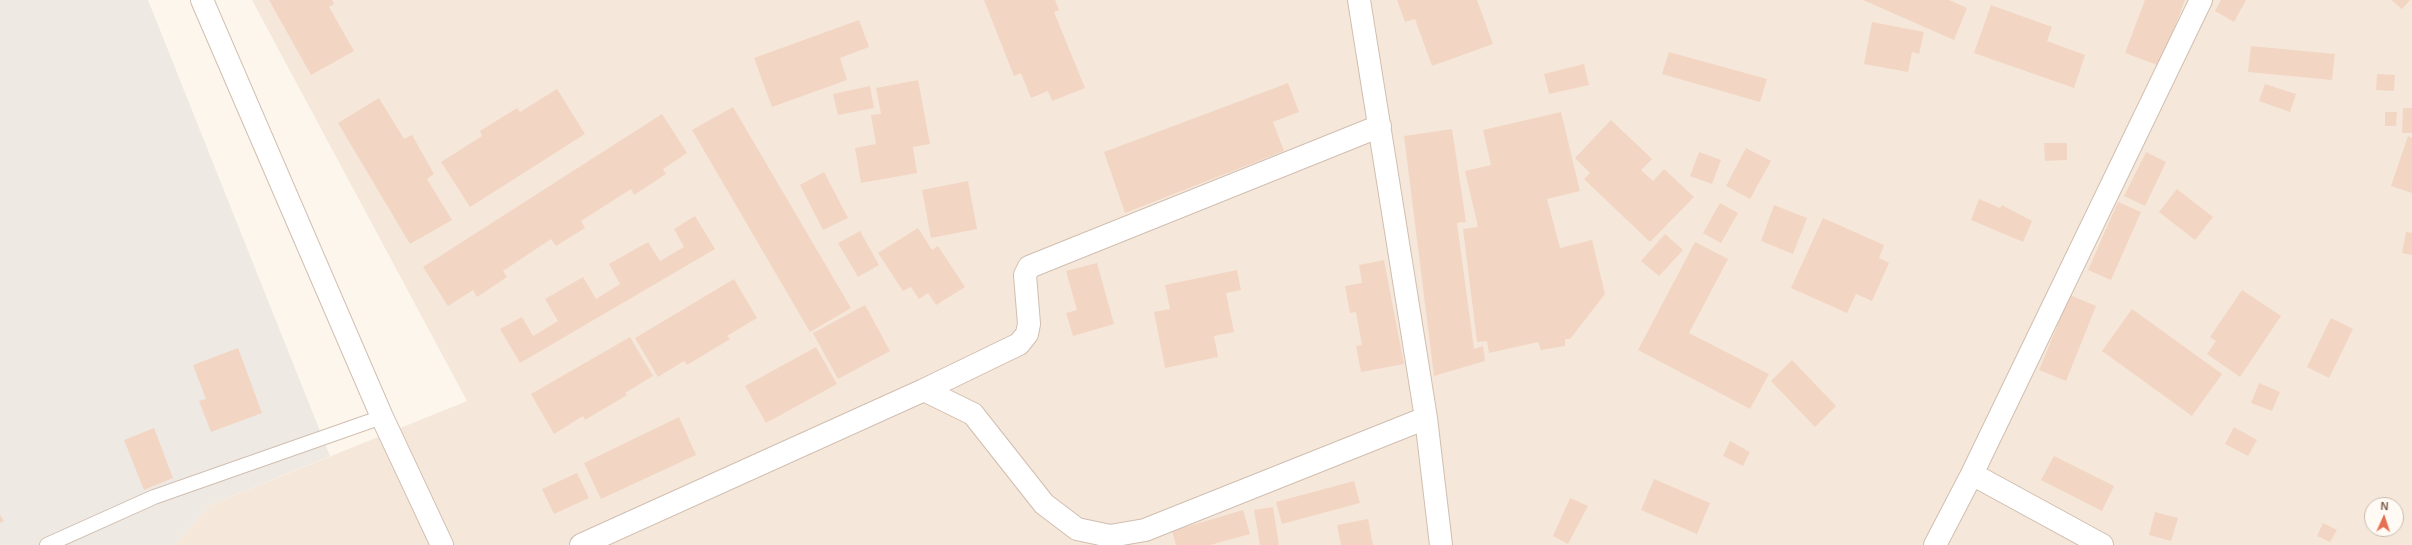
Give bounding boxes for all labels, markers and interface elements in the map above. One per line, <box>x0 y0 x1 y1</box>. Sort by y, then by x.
north arrow <box>2364 497 2404 537</box>
text: N <box>2380 500 2389 512</box>

